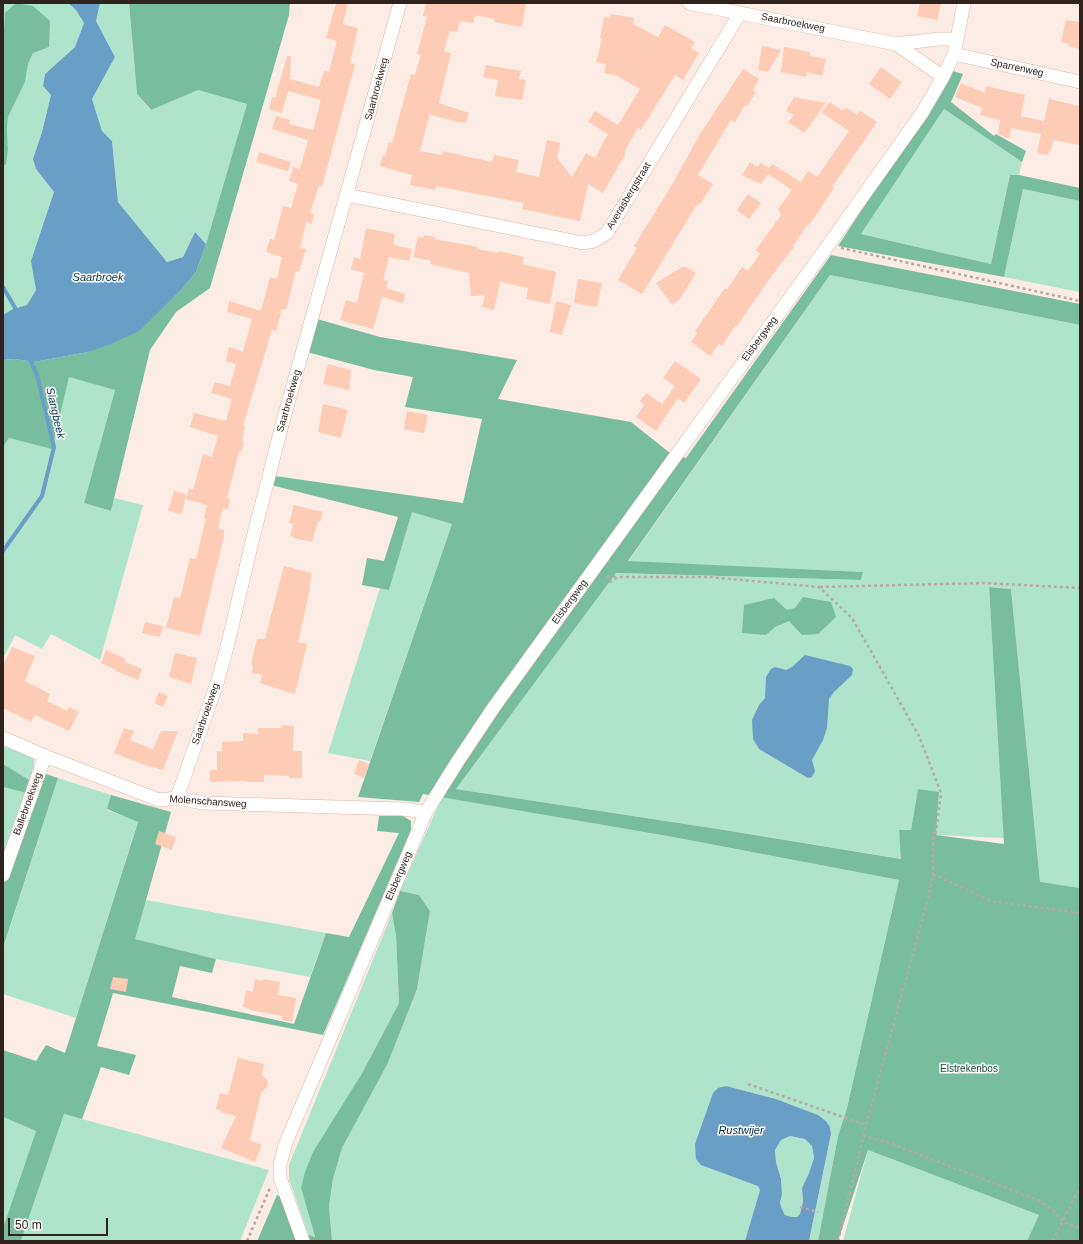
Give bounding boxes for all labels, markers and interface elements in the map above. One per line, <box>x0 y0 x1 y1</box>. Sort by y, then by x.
street label: Saarbroekweg <box>760 11 826 35</box>
street label: Saarbroekweg <box>363 56 391 122</box>
street label: Sparrenweg <box>989 57 1045 79</box>
street label: Averasbergstraat <box>604 160 654 232</box>
water label: Saarbroek <box>73 271 123 285</box>
street label: Elsbergweg <box>740 314 780 364</box>
street label: Saarbroekweg <box>274 368 304 434</box>
water label: Slangbeek <box>43 386 67 440</box>
street label: Elsbergweg <box>550 577 590 627</box>
street label: Saarbroekweg <box>190 682 222 746</box>
street label: Ballebroekweg <box>11 771 45 837</box>
street label: Molenschansweg <box>169 793 247 811</box>
street label: Elsbergweg <box>383 850 415 902</box>
park label: Elstrekenbos <box>940 1063 998 1075</box>
water label: Rustwijer <box>718 1124 764 1138</box>
scale bar <box>10 1210 110 1236</box>
text: 50 m <box>15 1218 42 1232</box>

